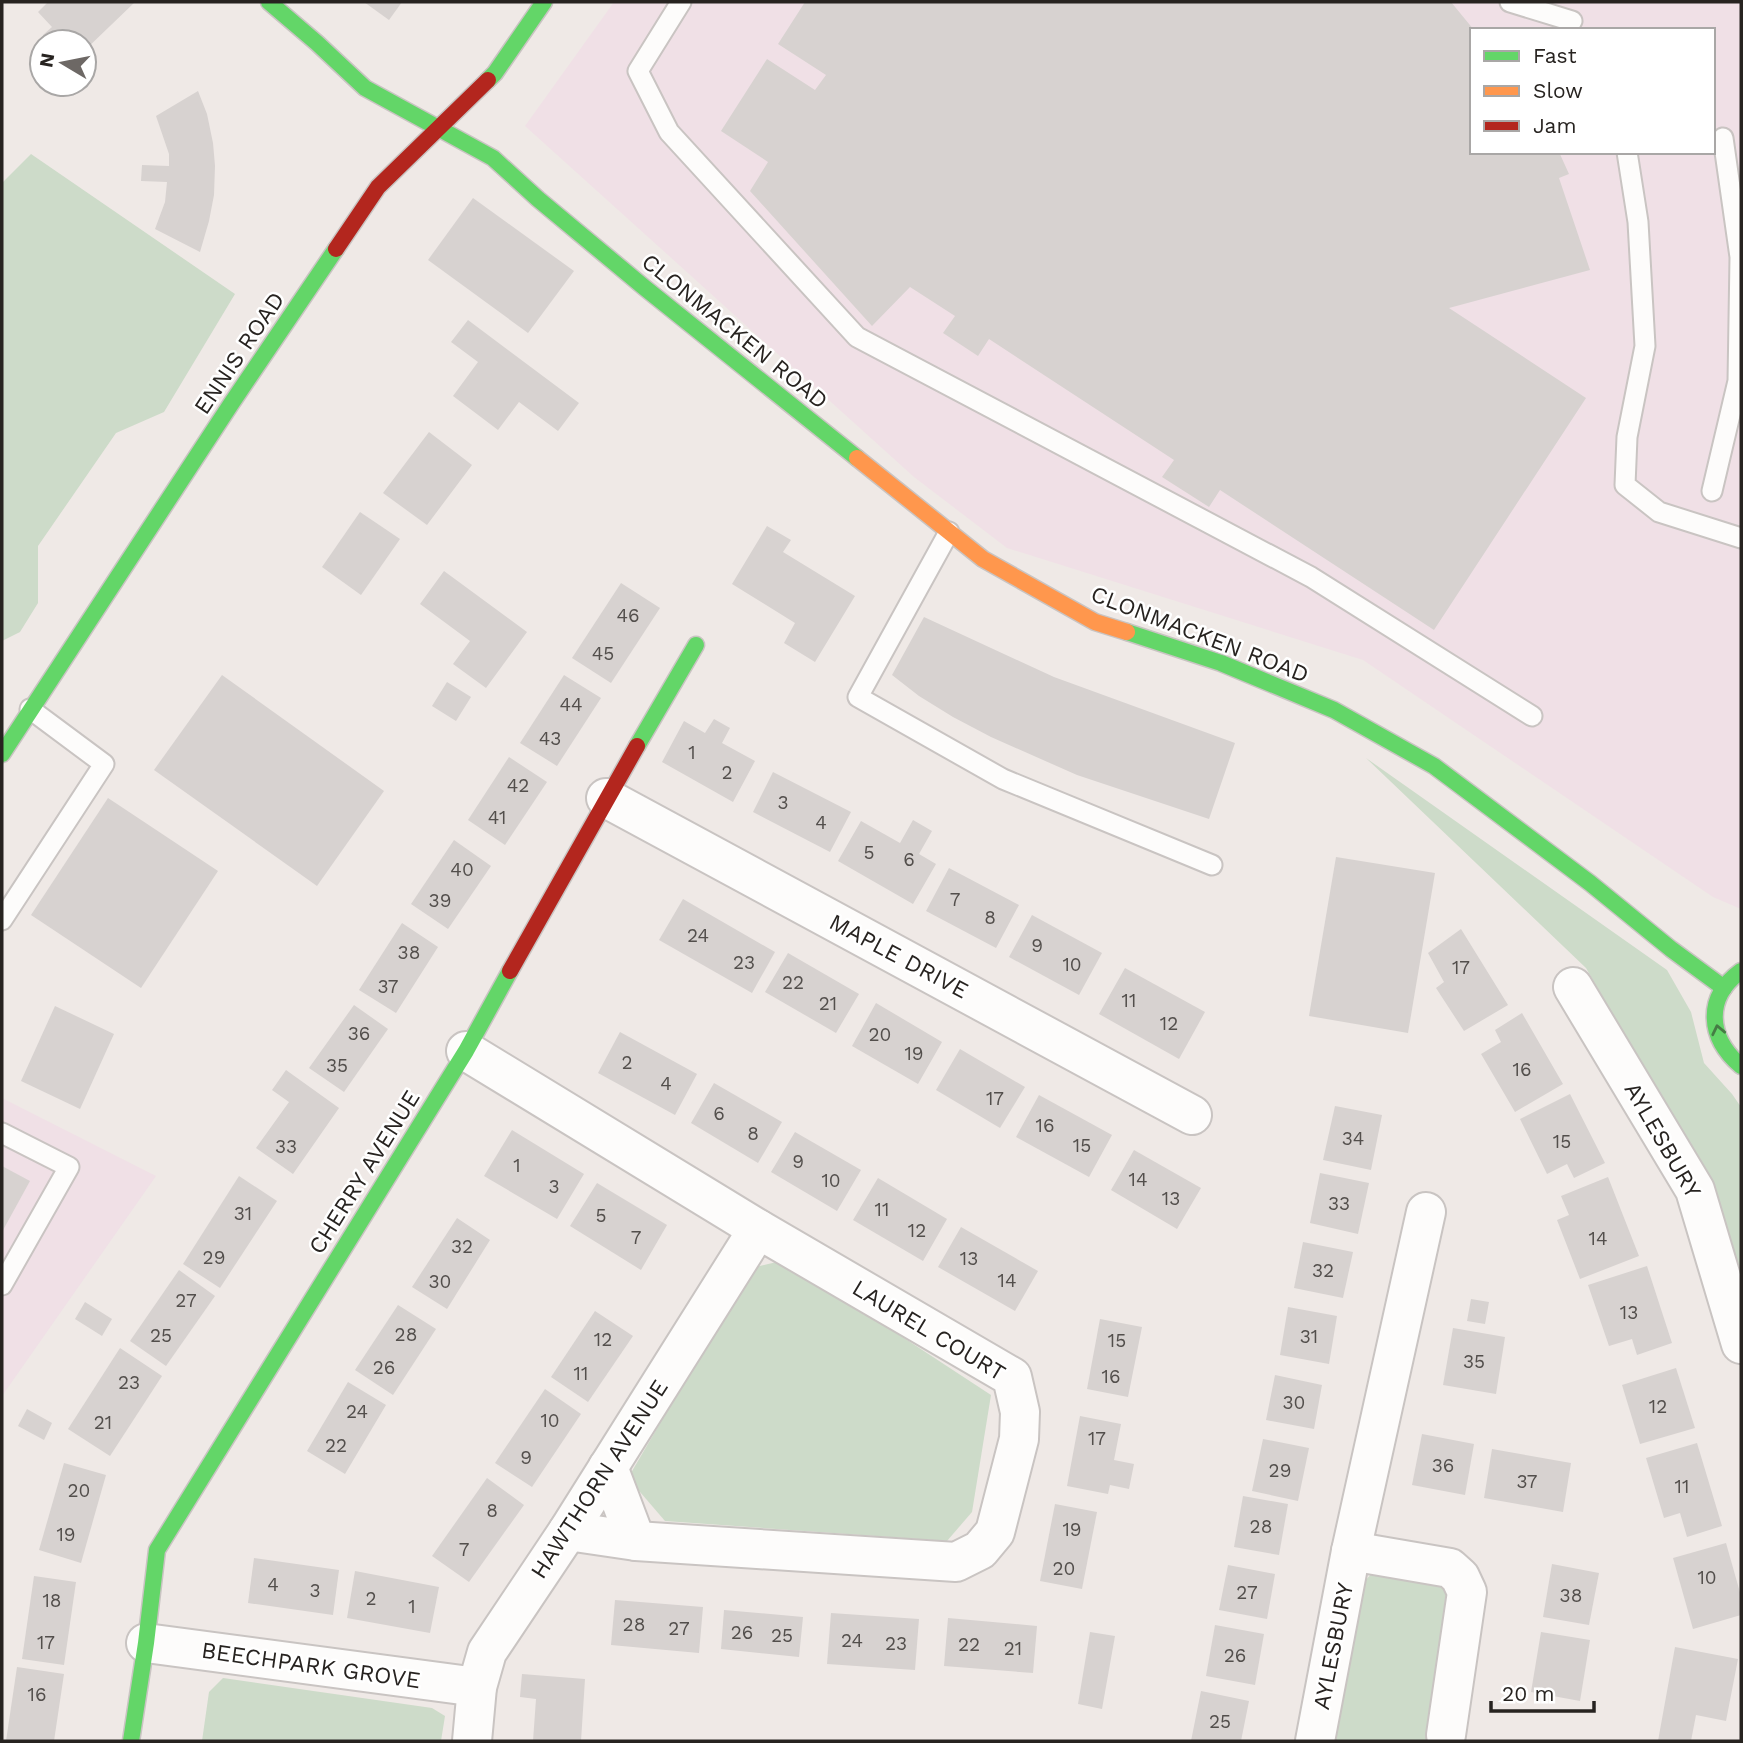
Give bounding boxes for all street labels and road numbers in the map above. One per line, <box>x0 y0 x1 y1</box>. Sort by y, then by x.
street label: CLONMACKEN ROAD <box>636 248 833 415</box>
street label: ENNIS ROAD <box>189 287 290 419</box>
street label: CLONMACKEN ROAD <box>1087 580 1313 689</box>
street label: MAPLE DRIVE <box>825 909 973 1004</box>
street label: AYLESBURY <box>1619 1078 1706 1203</box>
street label: CHERRY AVENUE <box>303 1086 426 1259</box>
street label: LAUREL COURT <box>847 1274 1010 1387</box>
street label: HAWTHORN AVENUE <box>525 1375 674 1584</box>
street label: AYLESBURY <box>1308 1580 1359 1712</box>
street label: BEECHPARK GROVE <box>200 1637 422 1694</box>

